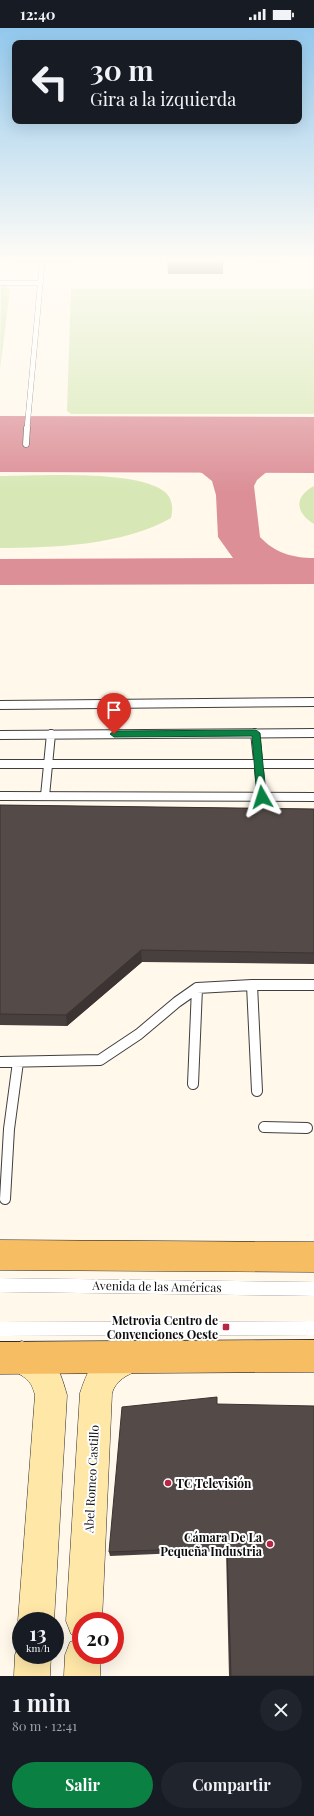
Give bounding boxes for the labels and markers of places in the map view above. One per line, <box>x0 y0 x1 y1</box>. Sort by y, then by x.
pin <box>97 693 131 734</box>
place label: Metrovia Centro de Convenciones Oeste <box>107 1312 218 1342</box>
marker: Metrovia Centro de Convenciones Oeste <box>221 1322 231 1332</box>
place label: TC Televisión <box>176 1475 252 1491</box>
marker: TC Televisión <box>163 1478 173 1488</box>
place label: Cámara De La Pequeña Industria <box>160 1529 263 1559</box>
marker: Cámara De La Pequeña Industria <box>265 1539 275 1549</box>

